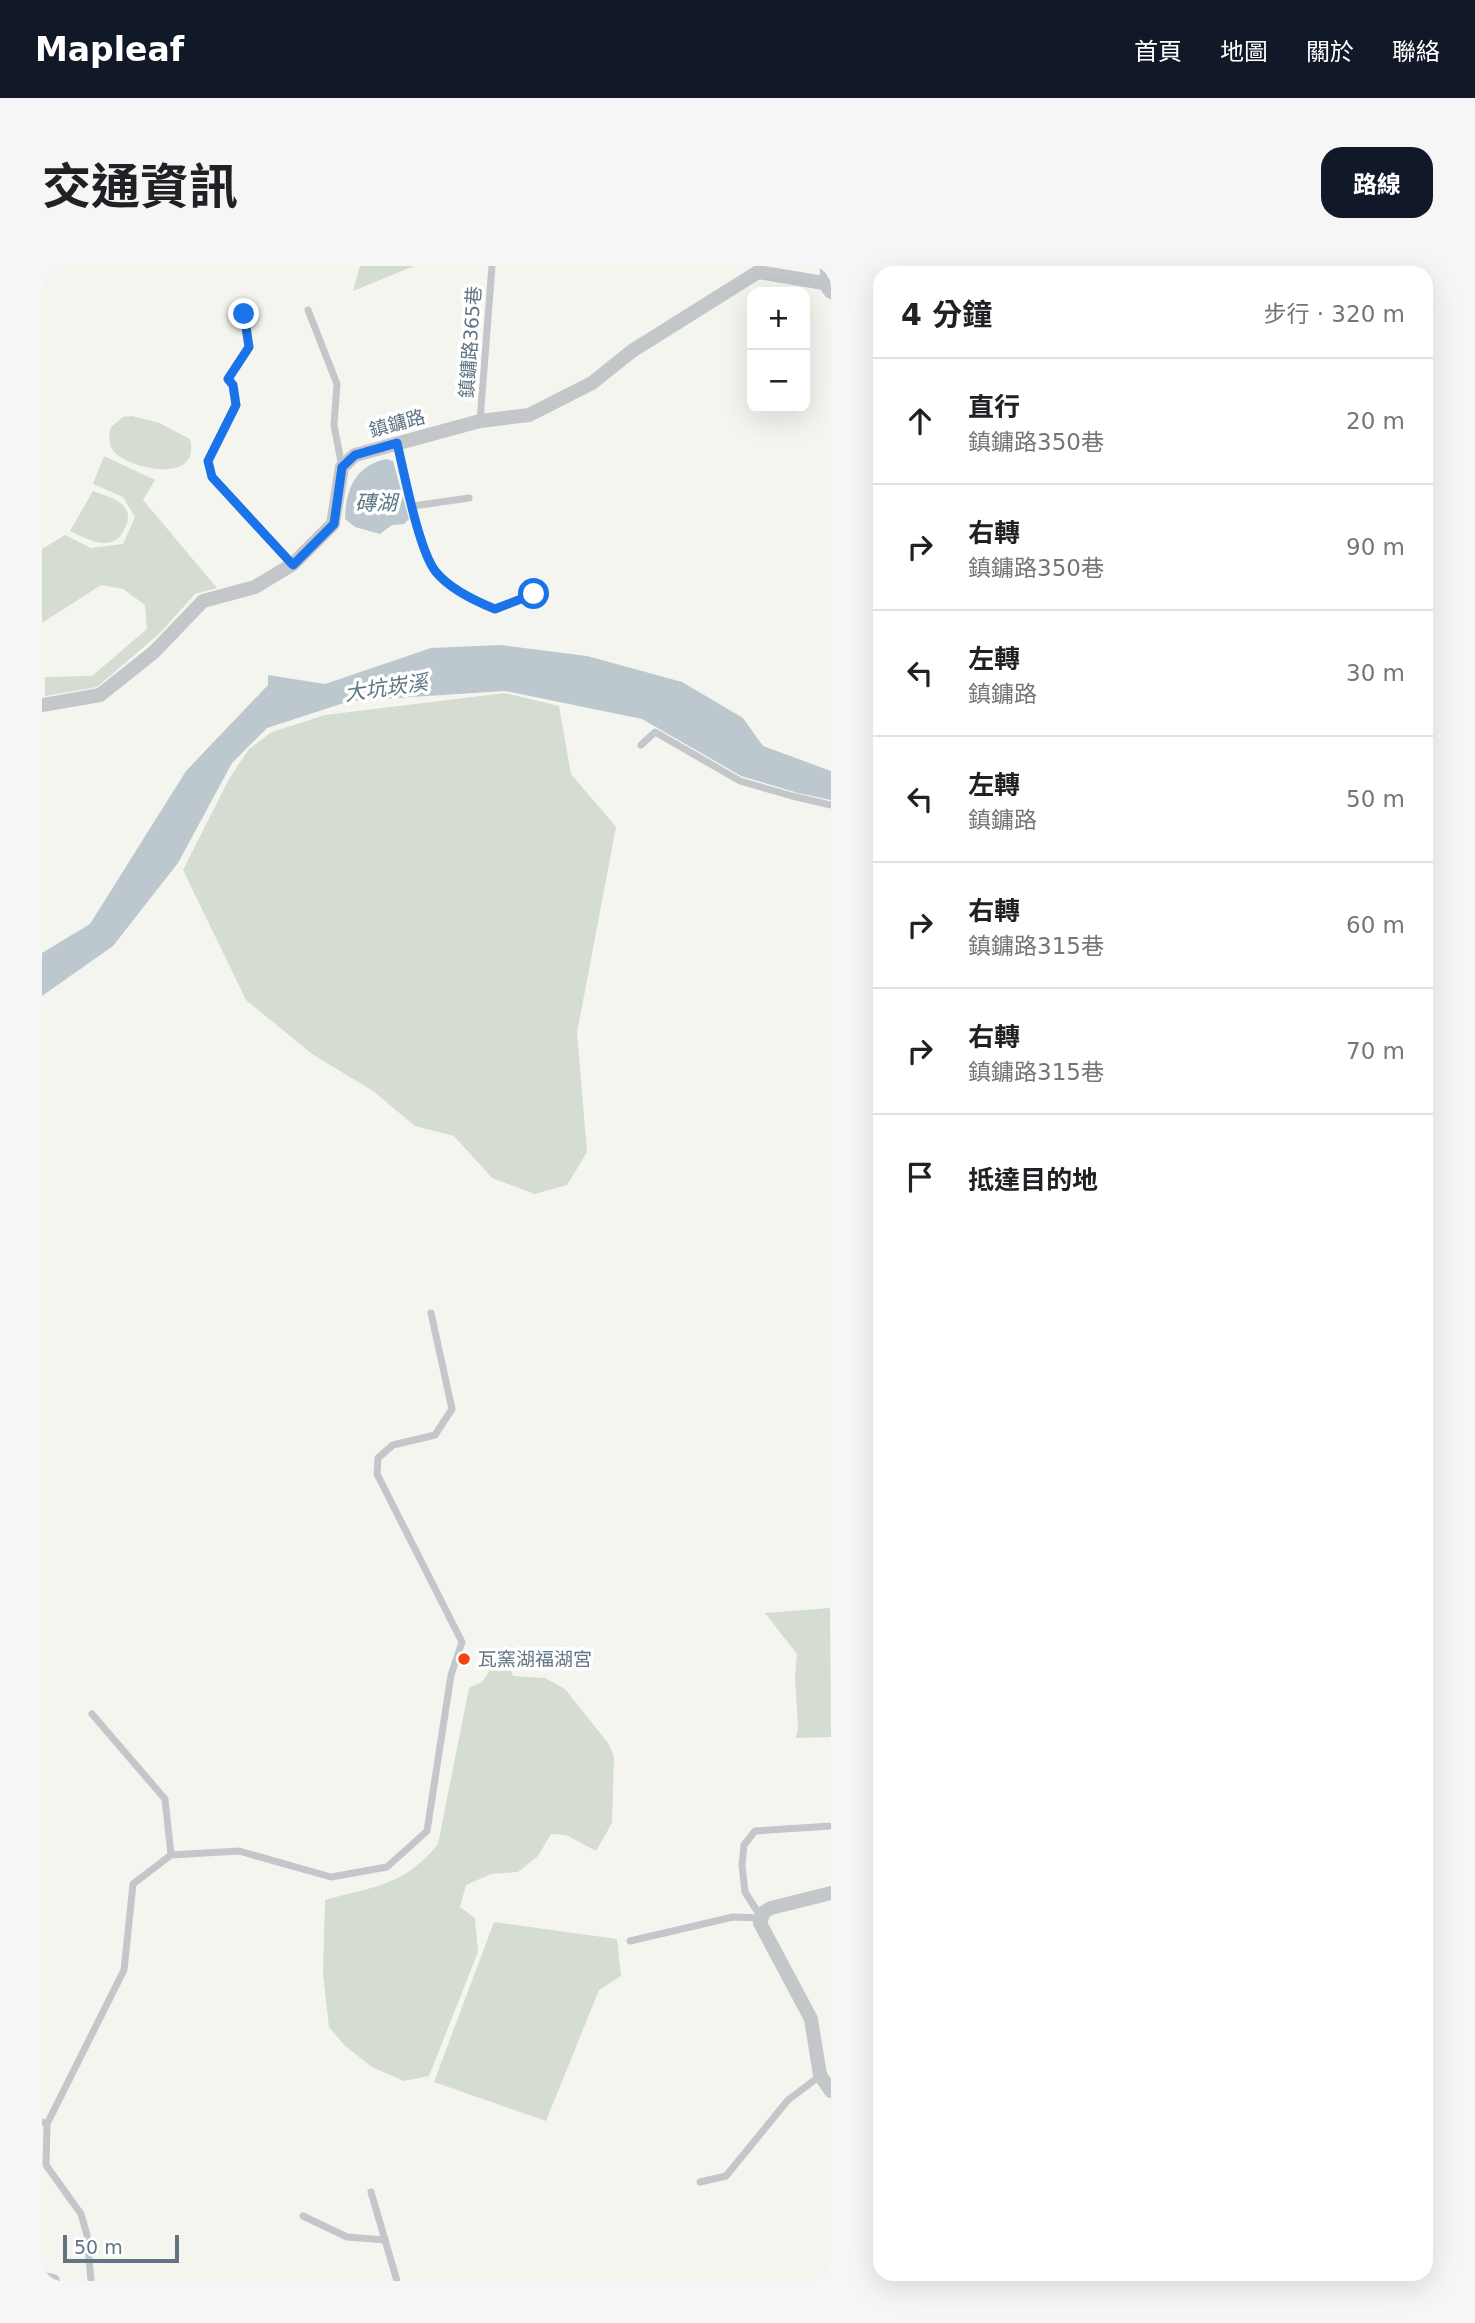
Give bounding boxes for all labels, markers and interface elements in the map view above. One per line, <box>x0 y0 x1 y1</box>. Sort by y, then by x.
text: Mapleaf <box>35 30 184 69</box>
text: 首頁 <box>1134 38 1182 66</box>
text: 地圖 <box>1220 38 1268 66</box>
text: 關於 <box>1306 38 1354 66</box>
text: 聯絡 <box>1392 38 1440 66</box>
button: 路線 <box>1321 147 1433 218</box>
text: 交通資訊 <box>42 159 238 216</box>
street label: 鎮鏞路365巷 <box>455 285 485 399</box>
map controls <box>747 287 810 413</box>
button: + <box>747 287 810 350</box>
text: 4 分鐘 <box>901 297 992 332</box>
route end <box>228 298 259 329</box>
text: 步行 · 320 m <box>1263 301 1405 327</box>
button: − <box>747 350 810 413</box>
text: 直行 <box>968 392 1020 422</box>
icon: ahead <box>901 402 939 440</box>
street label: 鎮鏞路 <box>367 405 427 441</box>
text: 20 m <box>1346 408 1405 434</box>
text: 鎮鏞路350巷 <box>968 429 1104 455</box>
water label: 磚湖 <box>355 491 400 515</box>
text: 右轉 <box>968 518 1020 548</box>
icon: right <box>901 528 939 566</box>
text: 90 m <box>1346 534 1405 560</box>
text: 鎮鏞路350巷 <box>968 555 1104 581</box>
route start <box>518 578 549 609</box>
text: 左轉 <box>968 644 1020 674</box>
icon: left <box>901 654 939 692</box>
text: 30 m <box>1346 660 1405 686</box>
water label: 大坑崁溪 <box>343 670 432 706</box>
text: 鎮鏞路 <box>968 681 1037 707</box>
text: 左轉 <box>968 770 1020 800</box>
icon: left <box>901 780 939 818</box>
text: 50 m <box>1346 786 1405 812</box>
text: 鎮鏞路 <box>968 807 1037 833</box>
text: 右轉 <box>968 896 1020 926</box>
icon: right <box>901 906 939 944</box>
text: 60 m <box>1346 912 1405 938</box>
text: 鎮鏞路315巷 <box>968 933 1104 959</box>
text: 右轉 <box>968 1022 1020 1052</box>
icon: right <box>901 1032 939 1070</box>
text: 70 m <box>1346 1038 1405 1064</box>
text: 鎮鏞路315巷 <box>968 1059 1104 1085</box>
icon: arrive <box>901 1158 939 1196</box>
text: 抵達目的地 <box>968 1165 1098 1195</box>
place label: 瓦窯湖福湖宮 <box>478 1648 592 1670</box>
marker: 瓦窯湖福湖宮 <box>456 1651 472 1667</box>
scale bar <box>63 2232 178 2264</box>
text: 50 m <box>74 2236 123 2258</box>

